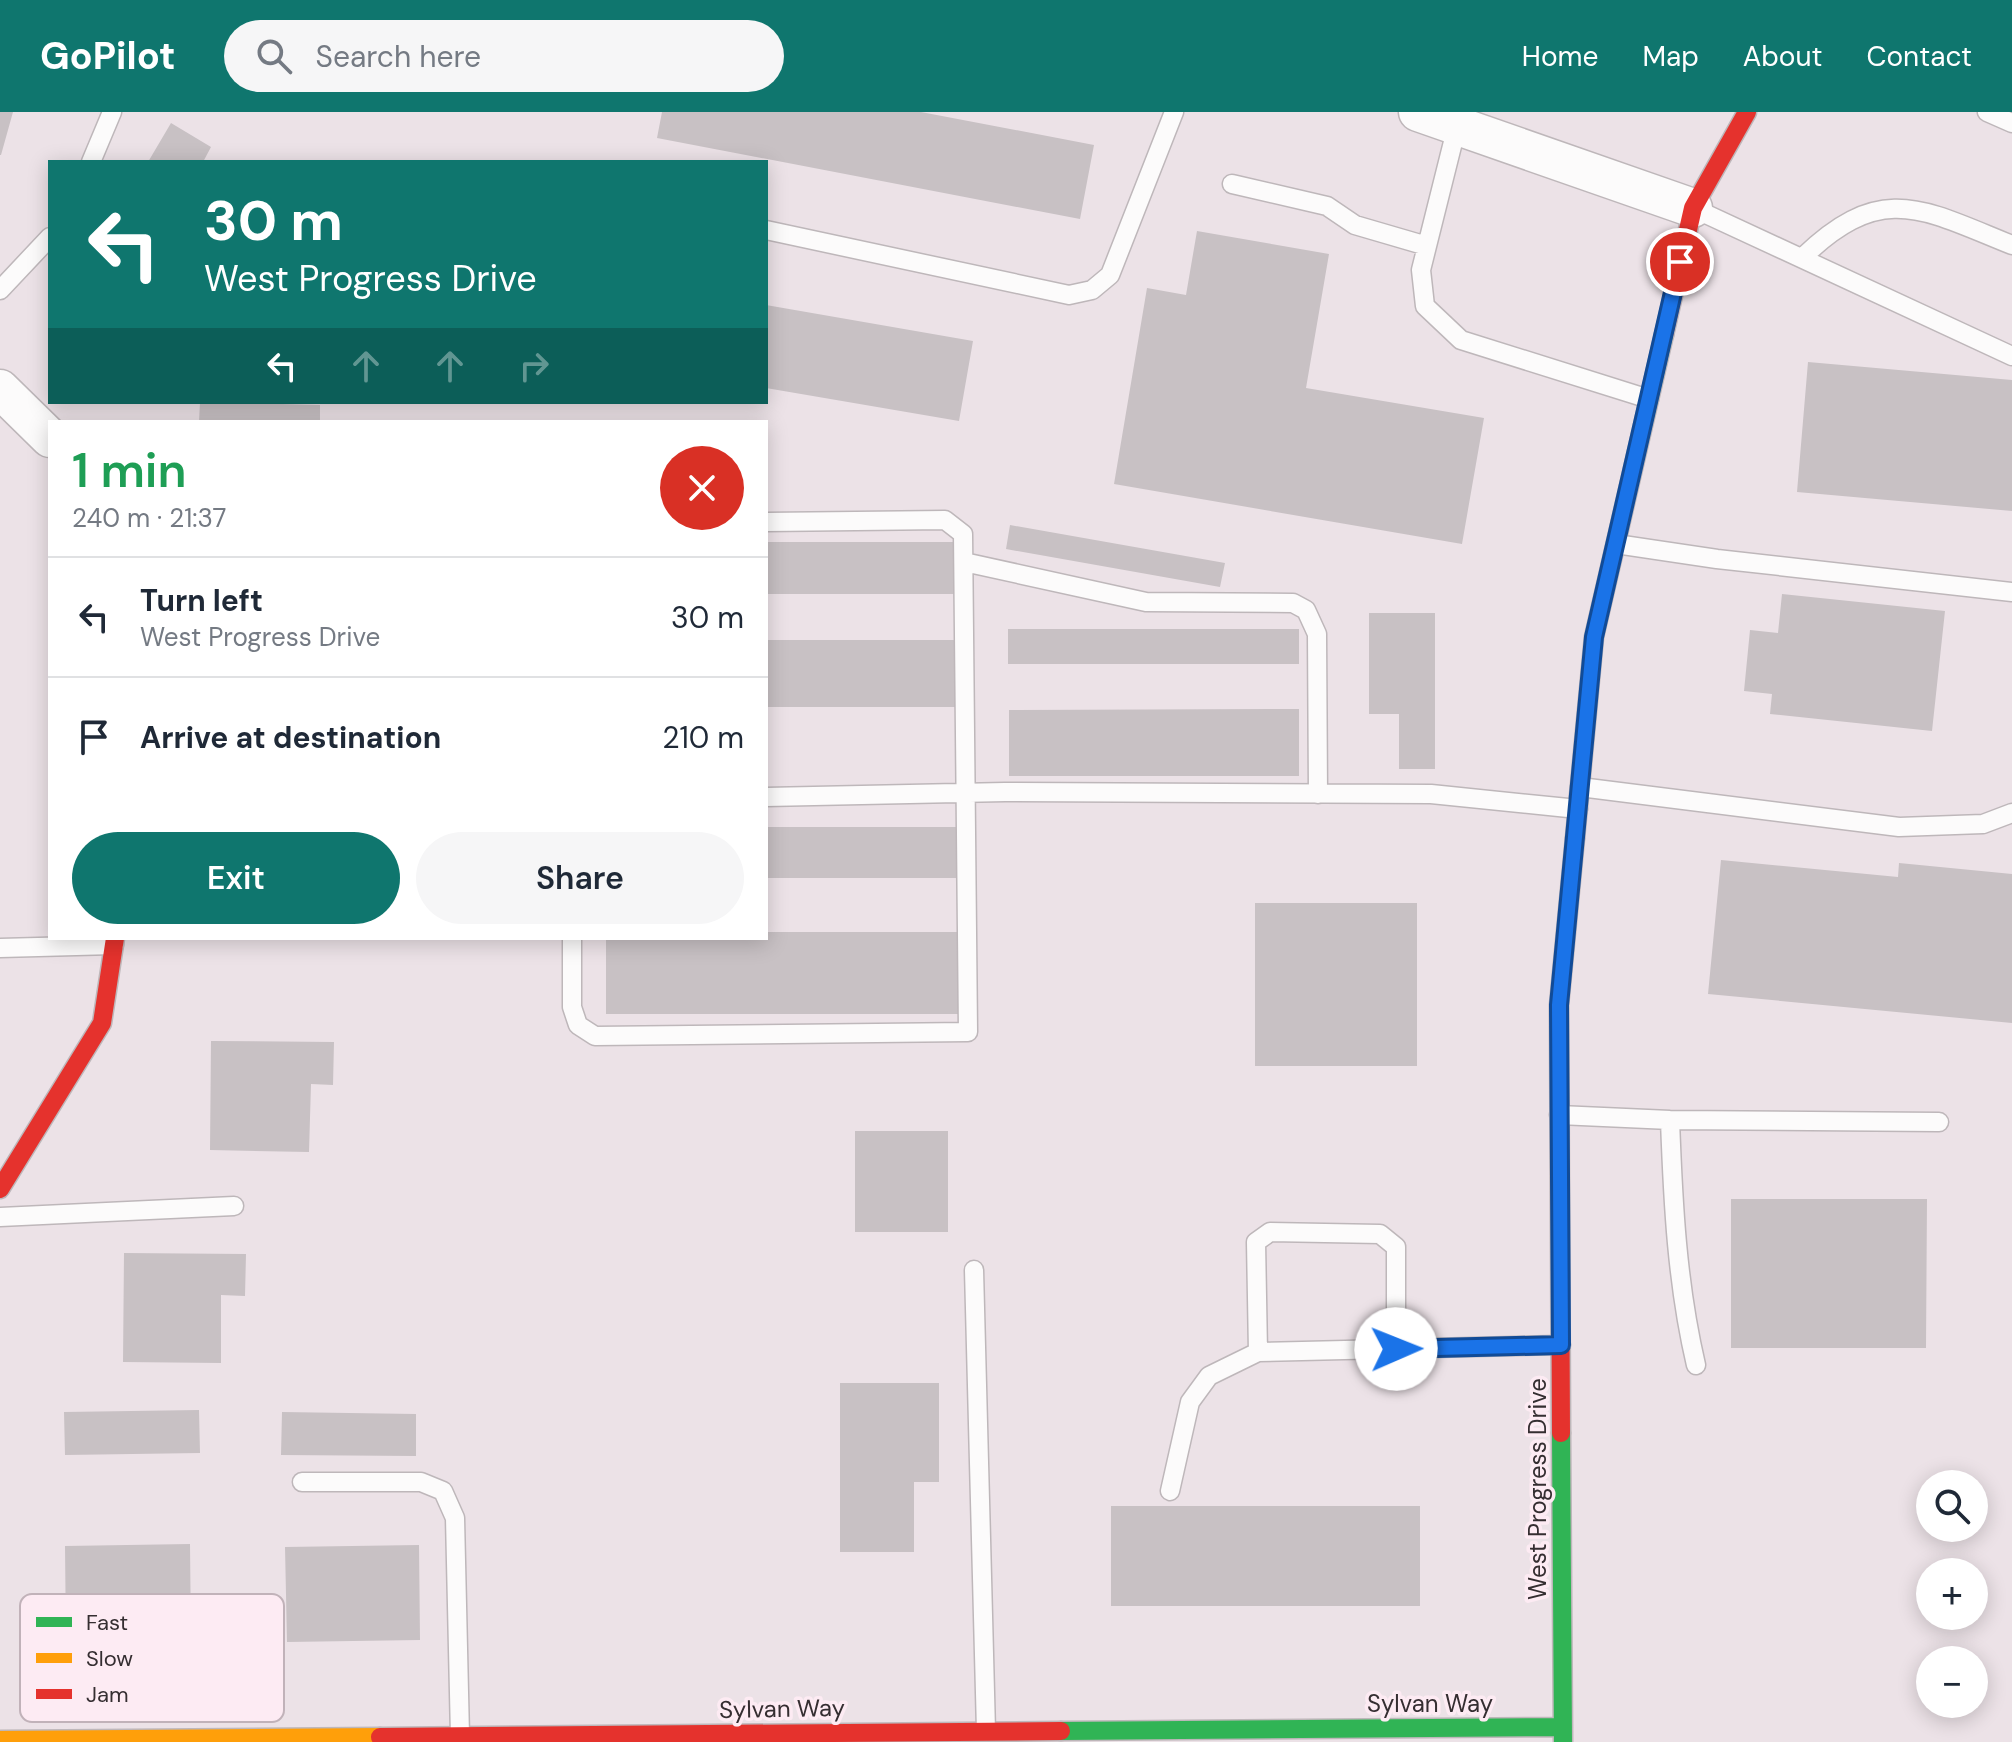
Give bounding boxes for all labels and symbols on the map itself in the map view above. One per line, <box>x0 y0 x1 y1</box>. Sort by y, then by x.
pin <box>1646 228 1714 296</box>
position arrow <box>1354 1307 1438 1391</box>
street label: West Progress Drive <box>1522 1378 1553 1600</box>
legend <box>20 1594 284 1722</box>
text: Fast <box>86 1608 128 1637</box>
text: Slow <box>86 1644 133 1673</box>
text: Jam <box>86 1680 129 1709</box>
street label: Sylvan Way <box>1367 1688 1493 1719</box>
street label: Sylvan Way <box>719 1692 845 1725</box>

